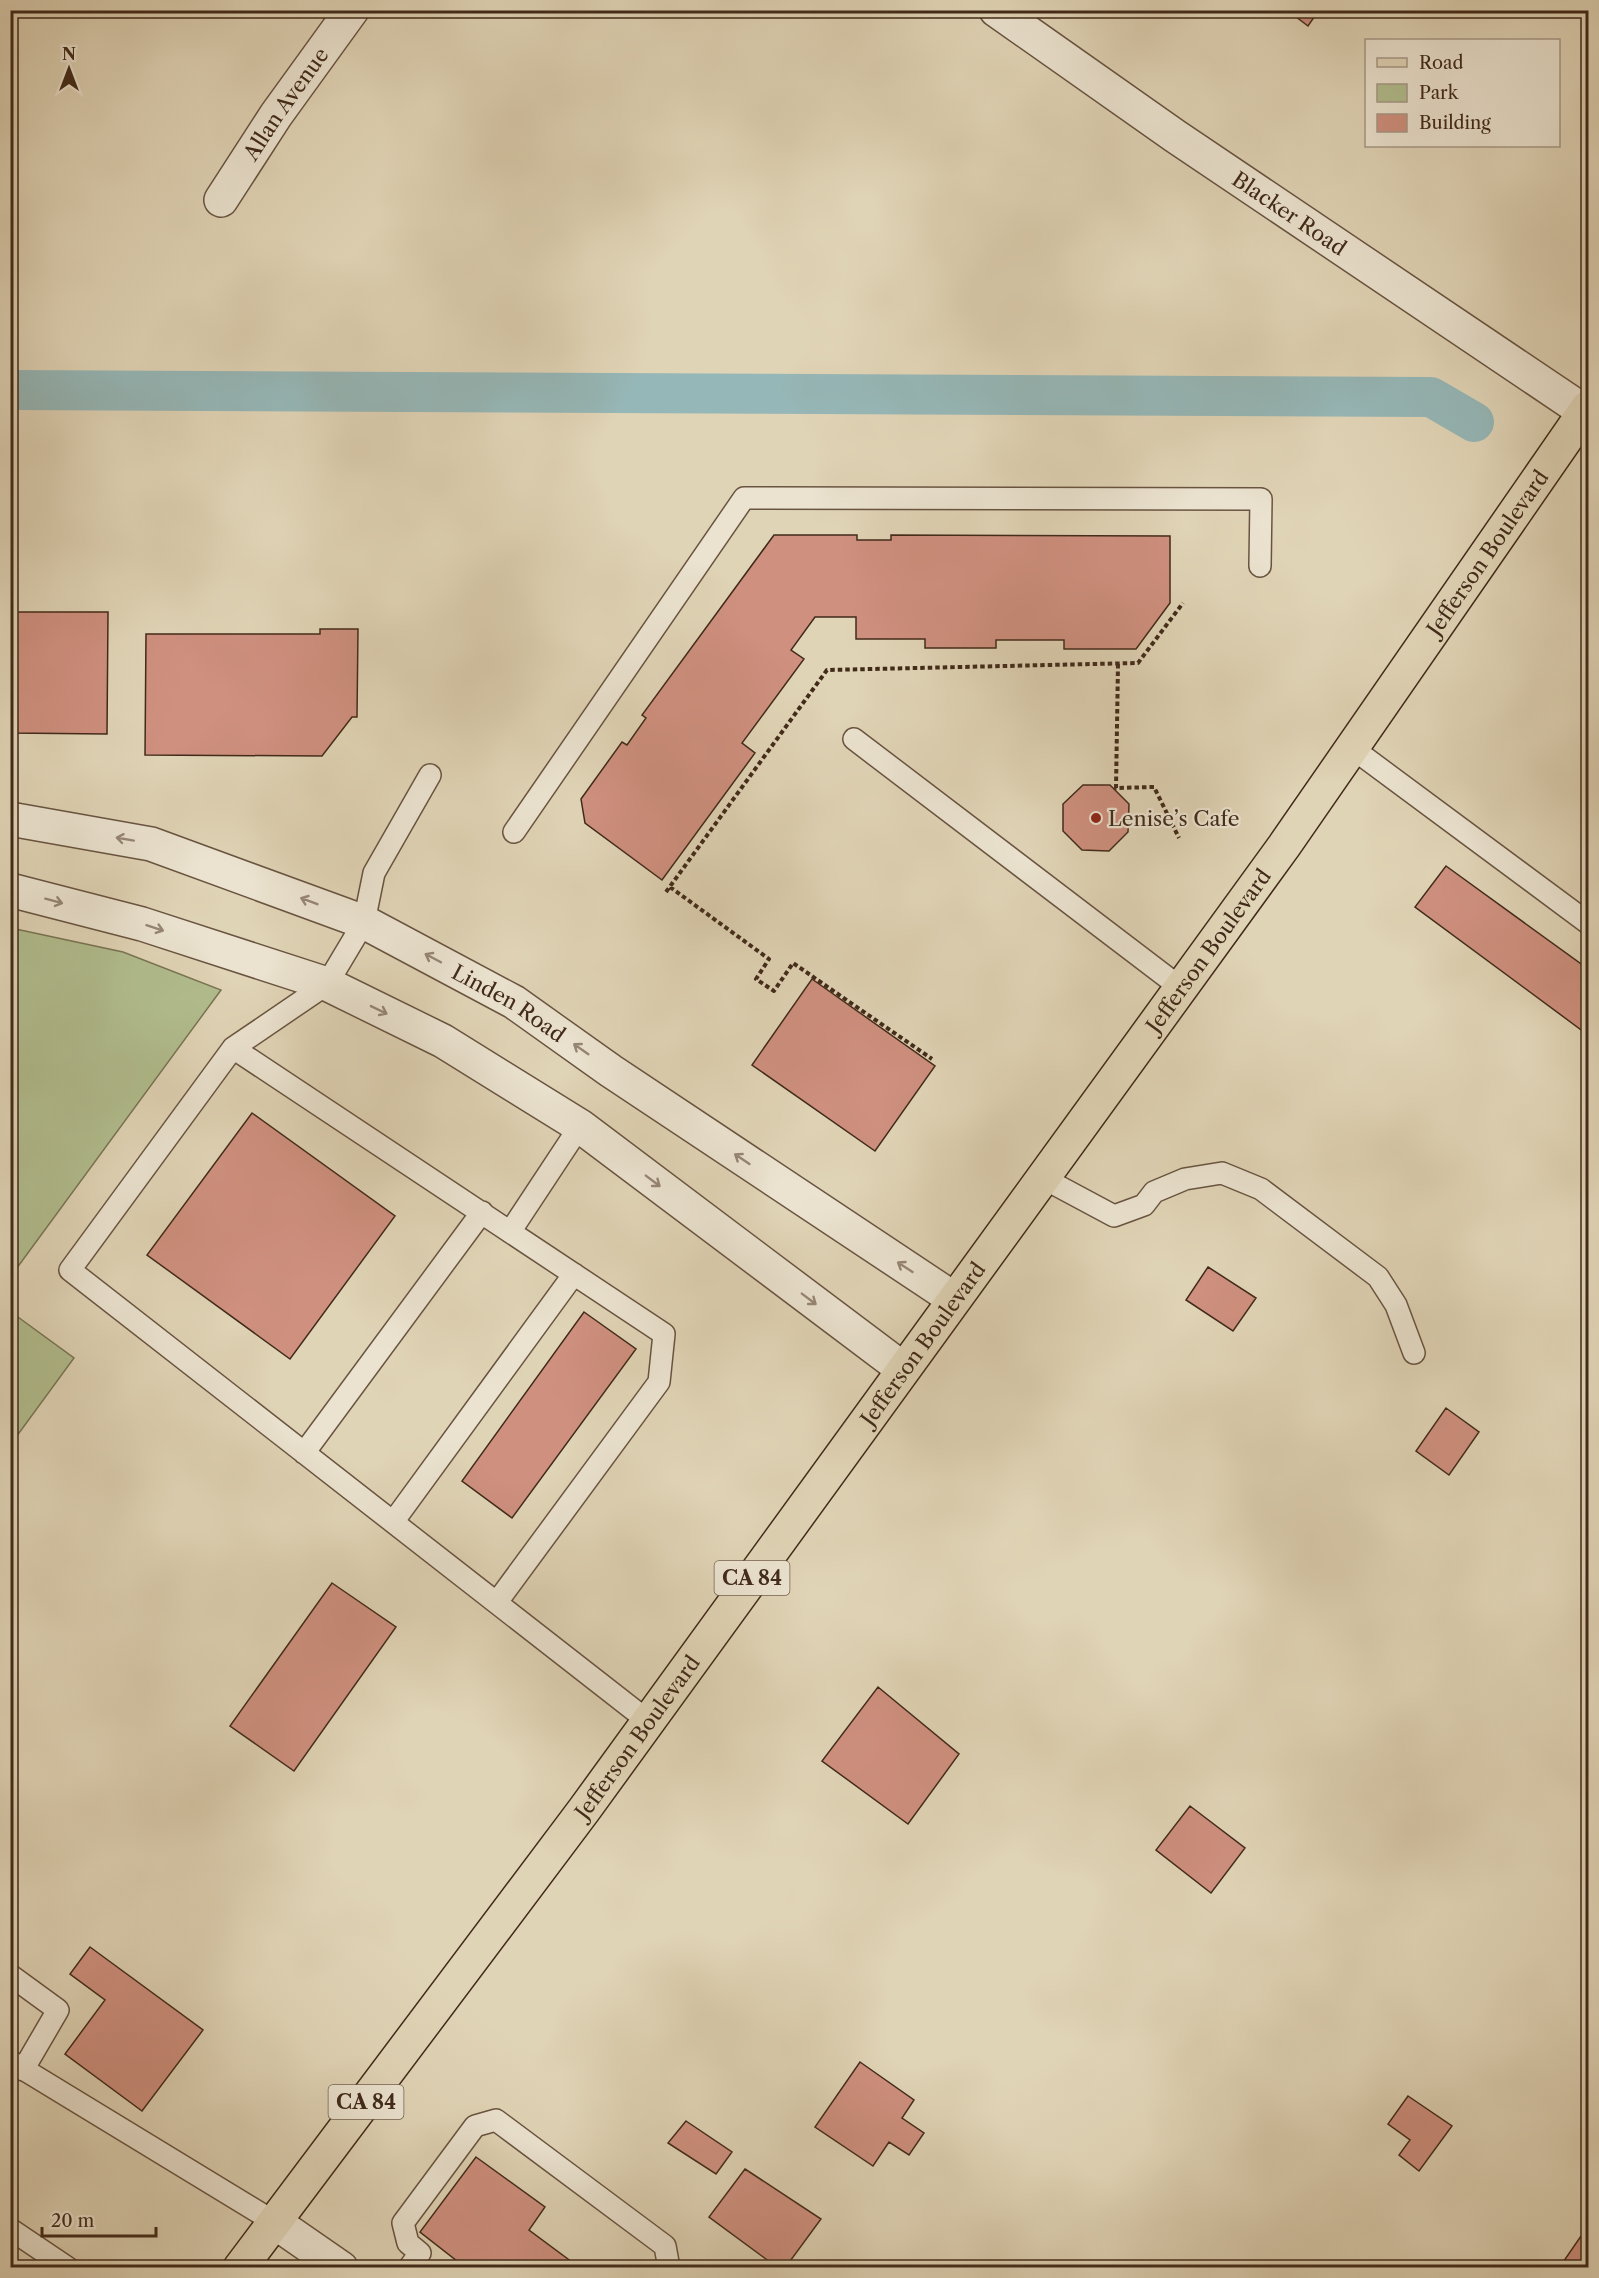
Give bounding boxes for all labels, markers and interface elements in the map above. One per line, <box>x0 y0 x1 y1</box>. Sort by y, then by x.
north arrow <box>39 39 99 99</box>
legend <box>1365 39 1560 147</box>
street label: Allan Avenue <box>237 42 333 166</box>
text: N <box>62 44 76 64</box>
text: Road <box>1419 52 1464 74</box>
text: Park <box>1419 82 1460 104</box>
text: Building <box>1419 112 1491 134</box>
street label: Blacker Road <box>1228 166 1351 260</box>
street label: Jefferson Boulevard <box>1419 465 1553 643</box>
place label: Lenise’s Cafe <box>1108 806 1239 831</box>
marker: Lenise’s Cafe <box>1089 811 1103 825</box>
one-way arrow <box>115 833 135 844</box>
street label: Jefferson Boulevard <box>1139 864 1276 1040</box>
one-way arrow <box>300 895 319 906</box>
one-way arrow <box>45 896 64 908</box>
one-way arrow <box>145 924 164 935</box>
one-way arrow <box>425 952 442 964</box>
street label: Linden Road <box>448 959 571 1047</box>
one-way arrow <box>370 1005 388 1017</box>
one-way arrow <box>574 1043 590 1056</box>
one-way arrow <box>735 1153 751 1165</box>
one-way arrow <box>645 1175 661 1188</box>
street label: Jefferson Boulevard <box>853 1257 990 1433</box>
one-way arrow <box>897 1261 914 1273</box>
one-way arrow <box>801 1292 817 1305</box>
road number: CA 84 <box>714 1561 789 1595</box>
street label: Jefferson Boulevard <box>568 1650 705 1826</box>
road number: CA 84 <box>328 2085 404 2119</box>
scale bar <box>42 2200 156 2238</box>
text: 20 m <box>51 2210 95 2232</box>

